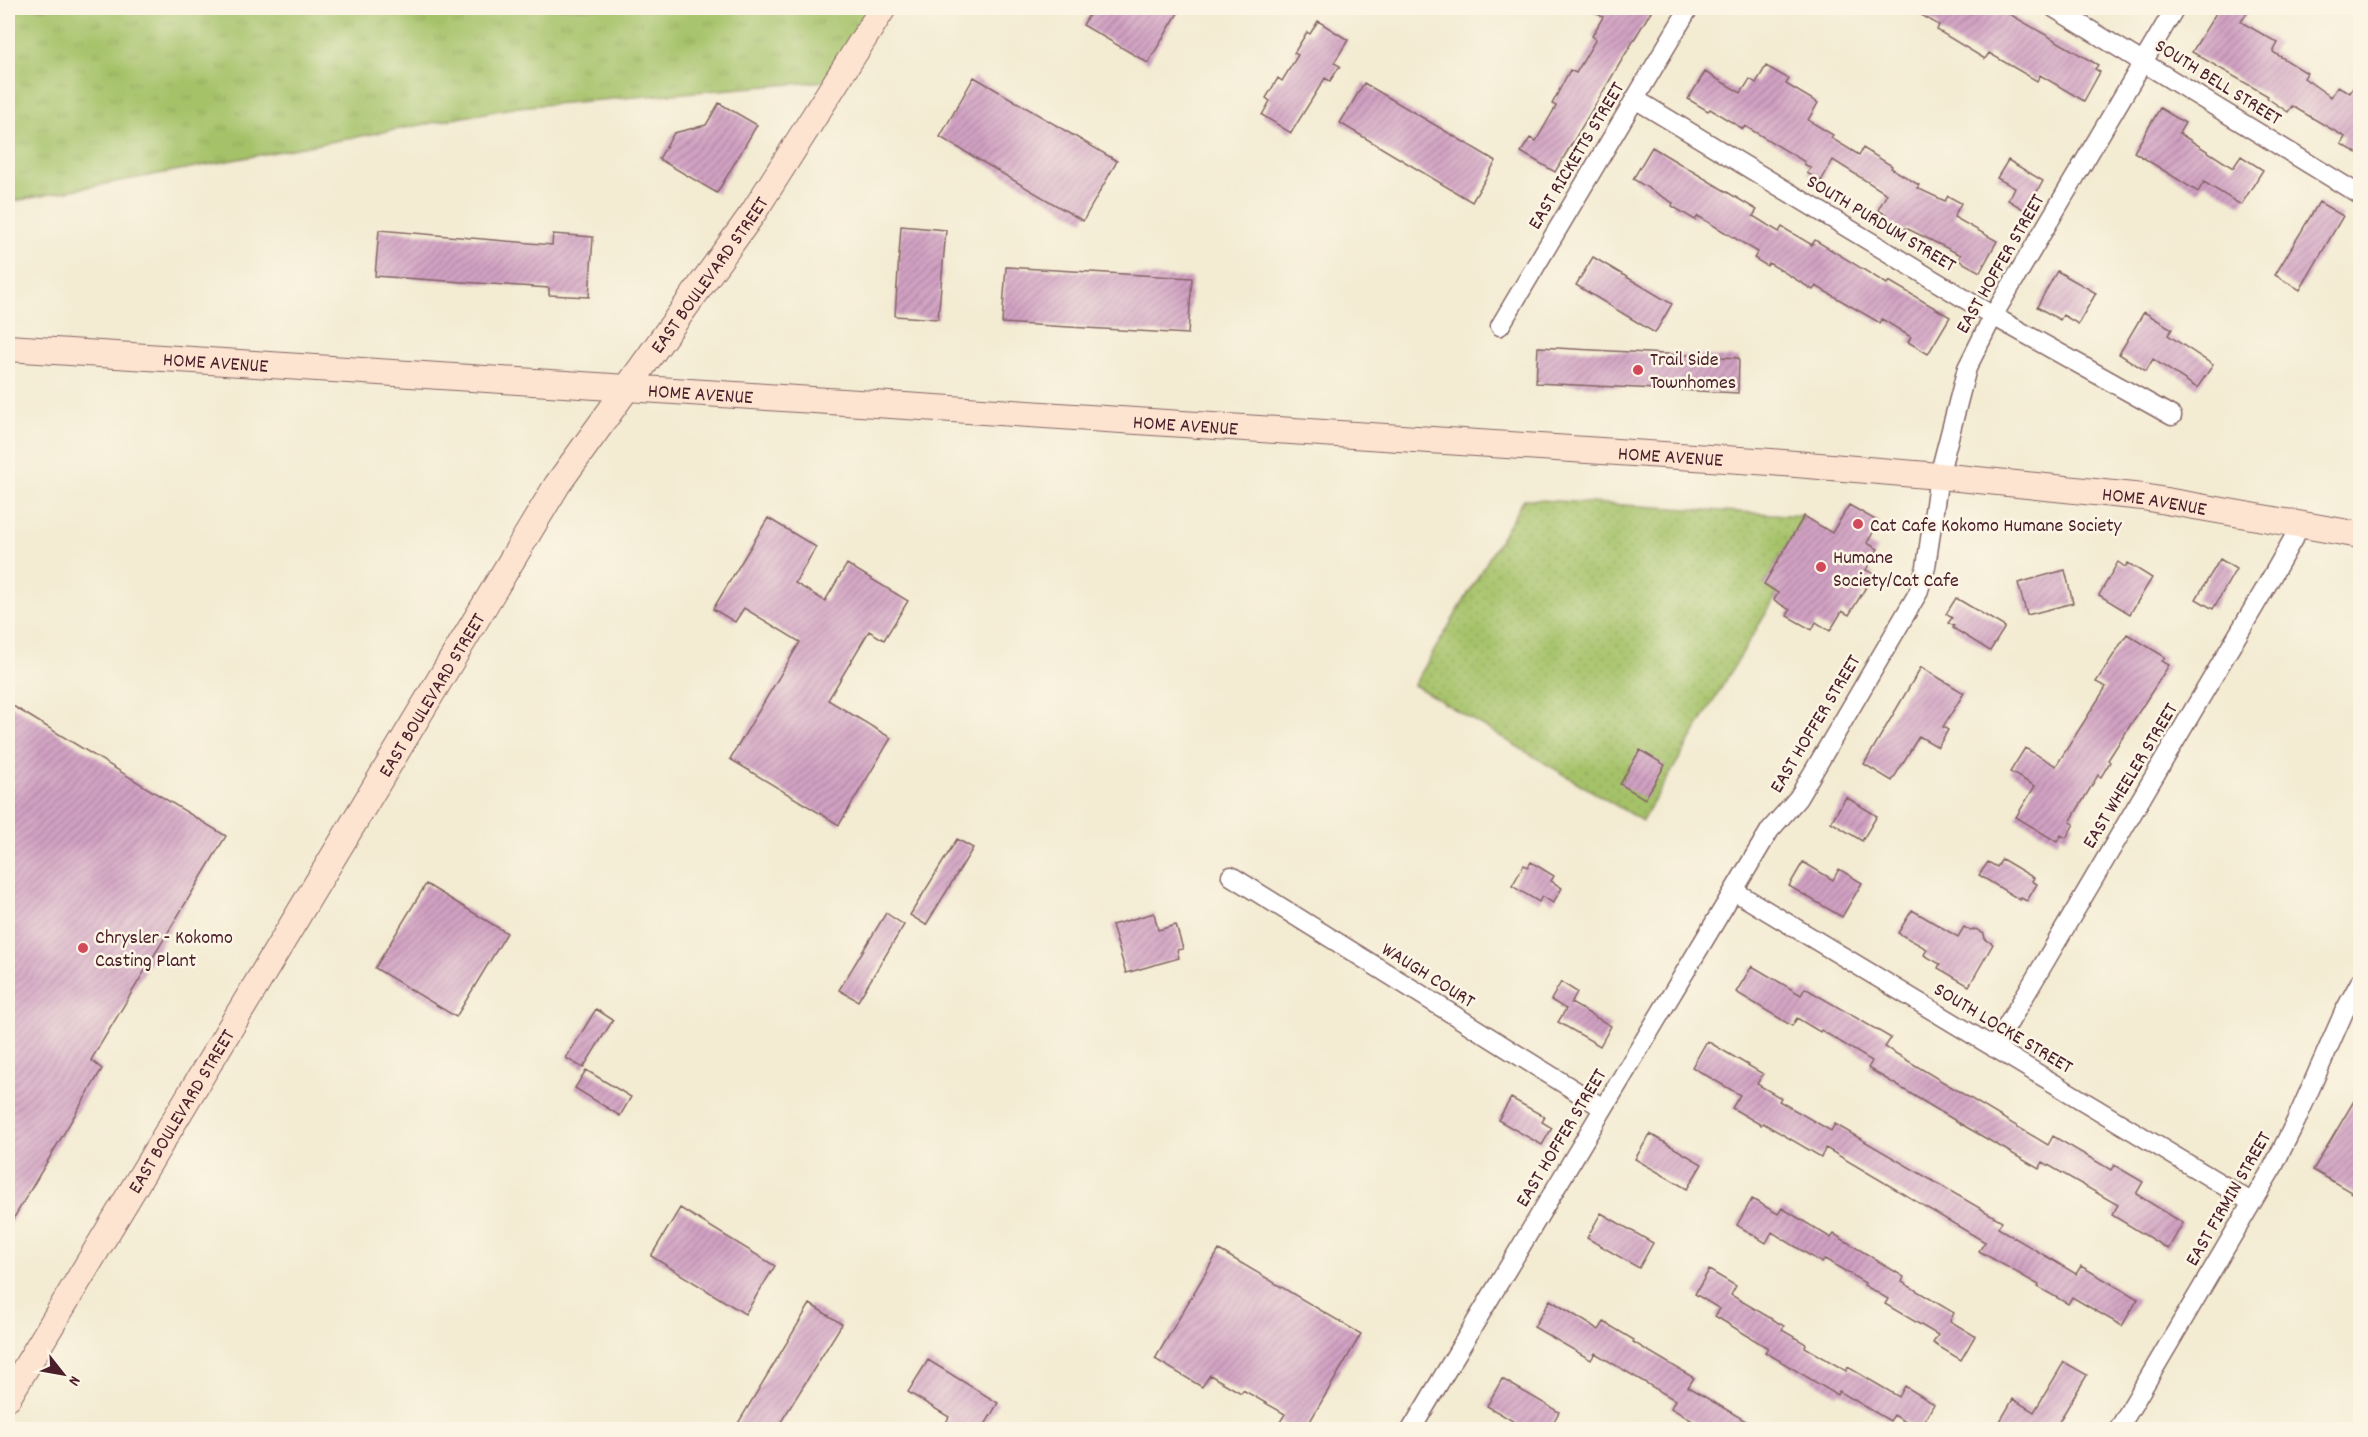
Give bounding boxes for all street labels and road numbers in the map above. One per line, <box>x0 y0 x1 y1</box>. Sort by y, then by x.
street label: SOUTH BELL STREET <box>2149 33 2286 134</box>
street label: EAST RICKETTS STREET <box>1522 77 1633 236</box>
street label: SOUTH PURDUM STREET <box>1800 169 1961 280</box>
street label: EAST HOFFER STREET <box>1950 189 2053 340</box>
street label: EAST BOULEVARD STREET <box>645 192 777 360</box>
street label: HOME AVENUE <box>162 347 269 382</box>
street label: HOME AVENUE <box>647 378 754 413</box>
street label: HOME AVENUE <box>1132 410 1239 445</box>
street label: HOME AVENUE <box>1617 441 1724 476</box>
street label: HOME AVENUE <box>2100 482 2208 525</box>
street label: EAST BOULEVARD STREET <box>373 609 494 783</box>
street label: EAST HOFFER STREET <box>1764 650 1869 799</box>
street label: EAST WHEELER STREET <box>2077 698 2186 855</box>
street label: WAUGH COURT <box>1375 937 1480 1016</box>
street label: SOUTH LOCKE STREET <box>1928 977 2077 1082</box>
street label: EAST BOULEVARD STREET <box>123 1025 243 1200</box>
street label: EAST HOFFER STREET <box>1510 1064 1615 1213</box>
street label: EAST FIRMIN STREET <box>2180 1127 2280 1272</box>

